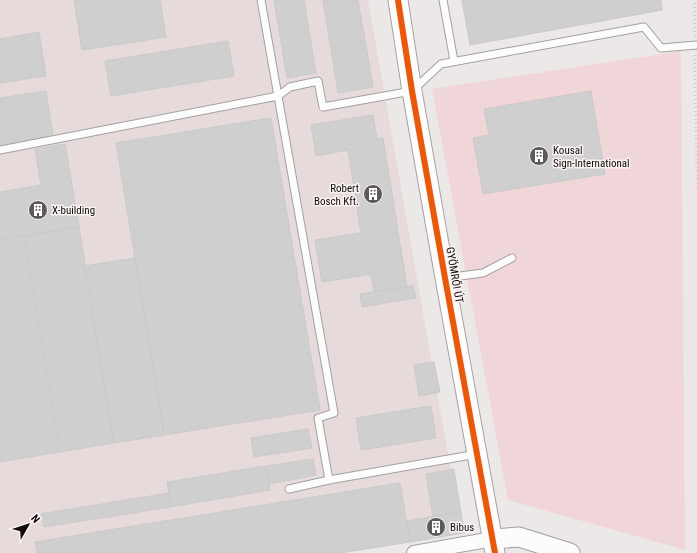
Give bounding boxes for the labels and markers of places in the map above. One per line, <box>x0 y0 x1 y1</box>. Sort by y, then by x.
place label: Kousal Sign-International <box>553 144 630 170</box>
building icon: Kousal Sign-International <box>528 145 550 167</box>
place label: Robert Bosch Kft. <box>314 182 359 208</box>
building icon: Robert Bosch Kft. <box>362 183 384 205</box>
building icon: X-building <box>27 199 49 221</box>
place label: X-building <box>52 204 95 217</box>
building icon: Bibus <box>425 516 447 538</box>
place label: Bibus <box>450 521 474 534</box>

